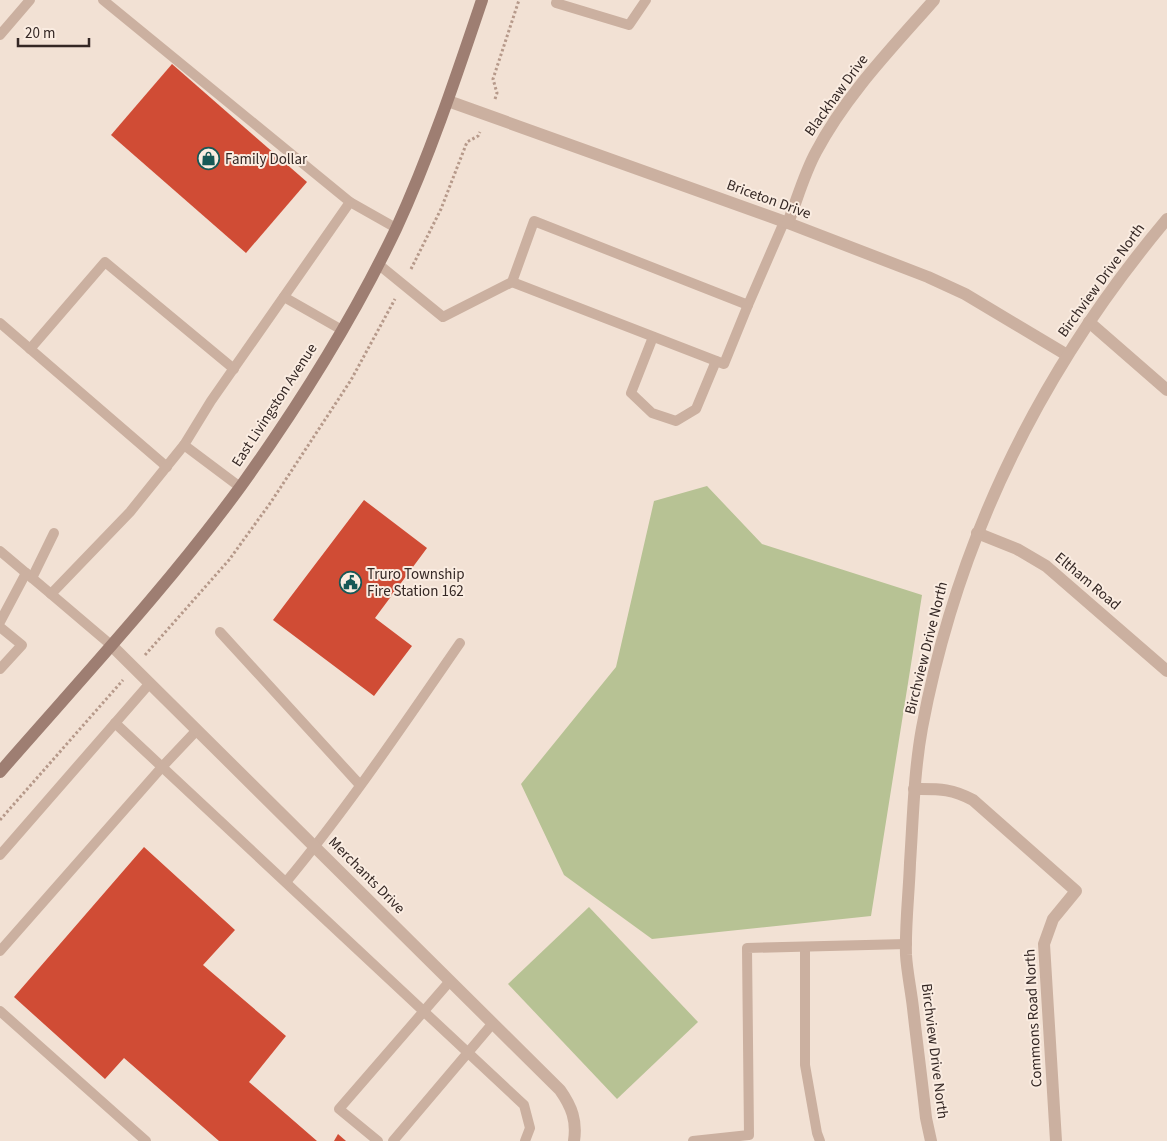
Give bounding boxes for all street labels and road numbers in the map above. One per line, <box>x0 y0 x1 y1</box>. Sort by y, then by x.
street label: Blackhaw Drive <box>800 50 873 141</box>
street label: Briceton Drive <box>724 175 814 224</box>
street label: Birchview Drive North <box>1053 219 1150 342</box>
street label: East Livingston Avenue <box>227 339 322 471</box>
street label: Eltham Road <box>1050 548 1125 615</box>
street label: Birchview Drive North <box>900 579 953 717</box>
street label: Merchants Drive <box>324 832 410 918</box>
street label: Commons Road North <box>1019 948 1048 1088</box>
street label: Birchview Drive North <box>916 982 953 1120</box>

